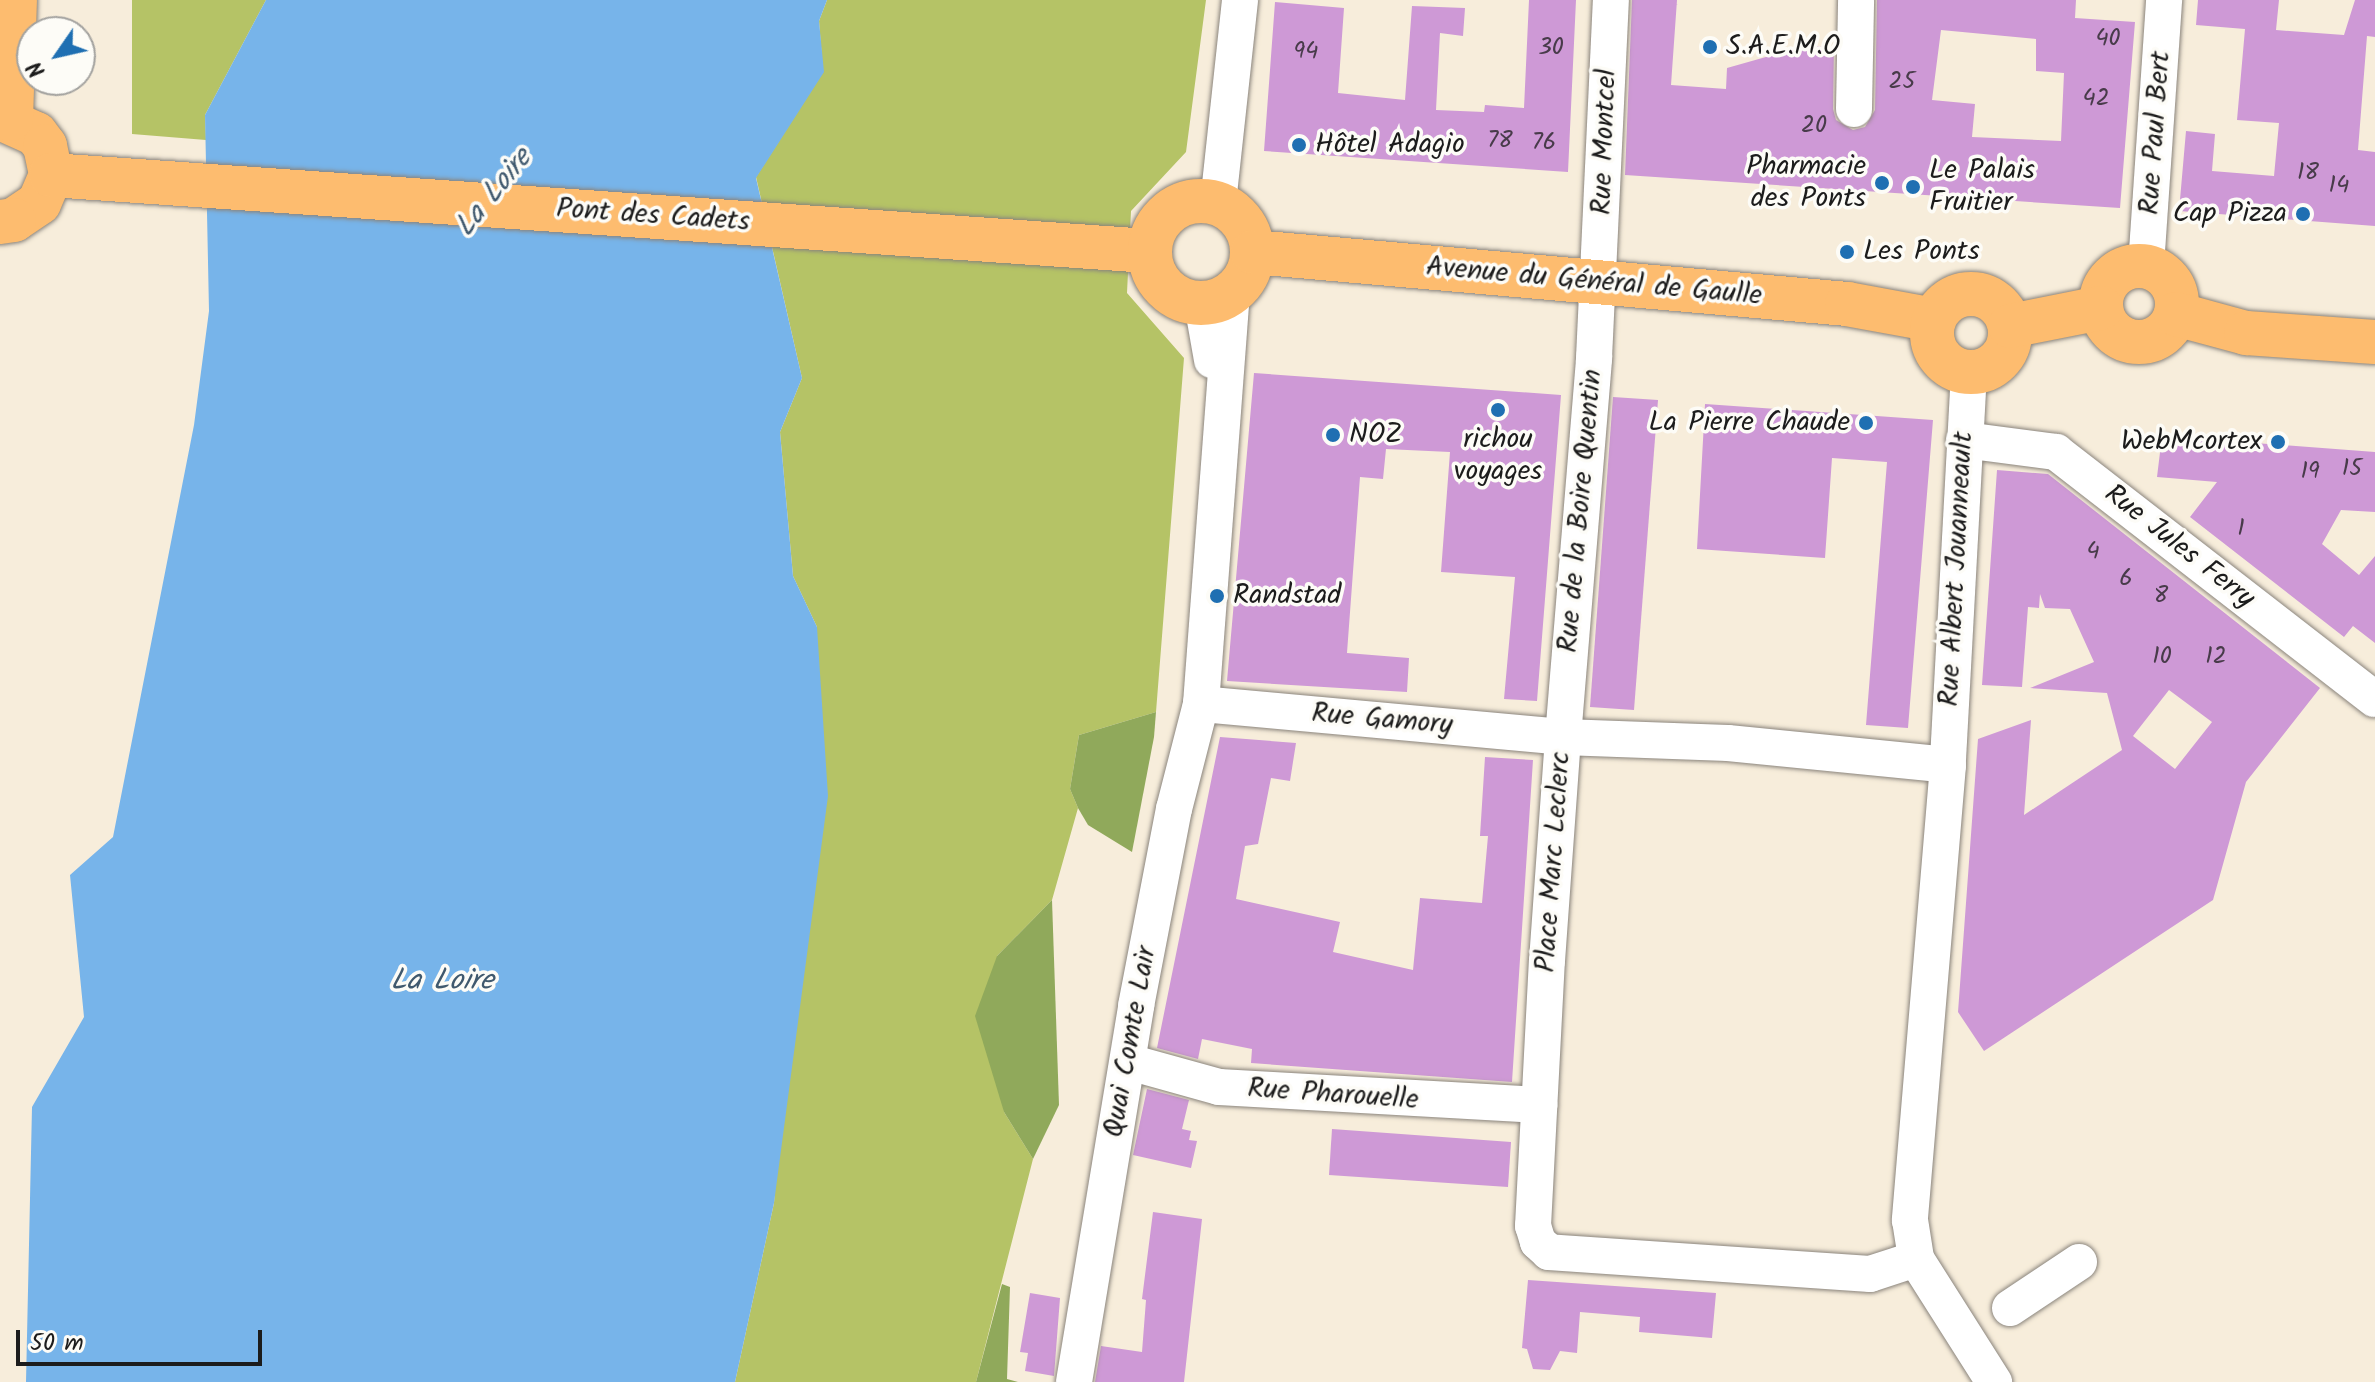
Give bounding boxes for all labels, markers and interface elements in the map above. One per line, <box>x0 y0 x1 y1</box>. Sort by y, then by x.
north arrow <box>16 16 96 96</box>
house number: 40 <box>2095 25 2121 53</box>
place label: S.A.E.M.O <box>1726 30 1840 64</box>
house number: 30 <box>1538 34 1564 62</box>
house number: 94 <box>1294 38 1318 66</box>
marker: S.A.E.M.O <box>1701 38 1719 56</box>
street label: Rue Paul Bert <box>2134 50 2178 216</box>
text: N <box>19 53 56 84</box>
street label: Rue Montcel <box>1586 68 1624 216</box>
house number: 25 <box>1889 68 1915 96</box>
house number: 42 <box>2082 85 2110 113</box>
house number: 20 <box>1801 112 1827 140</box>
house number: 78 <box>1487 127 1513 155</box>
place label: Hôtel Adagio <box>1315 128 1465 162</box>
house number: 76 <box>1532 129 1556 157</box>
marker: Hôtel Adagio <box>1290 136 1308 154</box>
water label: La Loire <box>448 142 540 244</box>
place label: Pharmacie des Ponts <box>1746 150 1866 216</box>
place label: Le Palais Fruitier <box>1929 154 2035 220</box>
house number: 18 <box>2297 159 2319 187</box>
house number: 14 <box>2329 172 2349 200</box>
marker: Pharmacie des Ponts <box>1873 174 1891 192</box>
marker: Le Palais Fruitier <box>1904 178 1922 196</box>
street label: Pont des Cadets <box>555 192 751 240</box>
place label: Cap Pizza <box>2173 197 2287 231</box>
marker: Cap Pizza <box>2294 205 2312 223</box>
place label: Les Ponts <box>1863 235 1980 269</box>
marker: Les Ponts <box>1838 243 1856 261</box>
street label: Avenue du Général de Gaulle <box>1425 251 1763 313</box>
street label: Rue de la Boire Quentin <box>1552 368 1610 654</box>
marker: richou voyages <box>1489 401 1507 419</box>
place label: La Pierre Chaude <box>1649 406 1850 440</box>
marker: La Pierre Chaude <box>1857 414 1875 432</box>
place label: NOZ <box>1349 418 1402 452</box>
place label: richou voyages <box>1454 423 1542 489</box>
place label: WebMcortex <box>2121 425 2262 459</box>
marker: NOZ <box>1324 426 1342 444</box>
street label: Rue Albert Jouanneault <box>1933 431 1981 707</box>
marker: WebMcortex <box>2269 433 2287 451</box>
house number: 15 <box>2342 455 2362 483</box>
house number: 19 <box>2300 458 2320 486</box>
street label: Rue Jules Ferry <box>2097 478 2261 616</box>
house number: 1 <box>2237 515 2245 543</box>
house number: 4 <box>2086 538 2100 566</box>
house number: 6 <box>2119 565 2133 593</box>
place label: Randstad <box>1233 579 1341 613</box>
house number: 8 <box>2154 582 2168 610</box>
marker: Randstad <box>1208 587 1226 605</box>
house number: 10 <box>2152 643 2172 671</box>
house number: 12 <box>2205 643 2227 671</box>
street label: Rue Gamory <box>1310 697 1454 743</box>
street label: Place Marc Leclerc <box>1530 750 1578 974</box>
street label: Quai Comte Lair <box>1098 944 1164 1140</box>
water label: La Loire <box>390 963 494 999</box>
street label: Rue Pharouelle <box>1246 1072 1420 1118</box>
scale bar <box>20 1314 266 1364</box>
text: 50 m <box>30 1324 84 1363</box>

